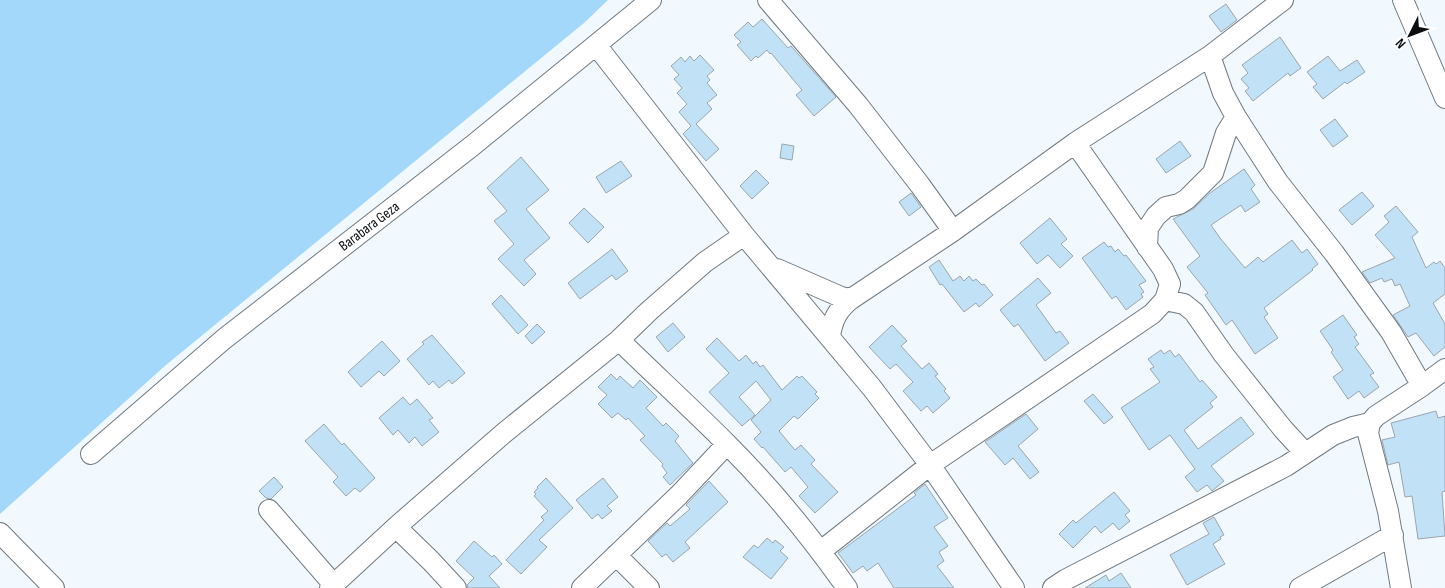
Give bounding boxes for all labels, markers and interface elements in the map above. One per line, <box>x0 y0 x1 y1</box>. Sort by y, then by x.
north arrow <box>1385 10 1435 60</box>
text: N <box>1392 35 1410 52</box>
street label: Barabara Geza <box>335 197 404 255</box>

